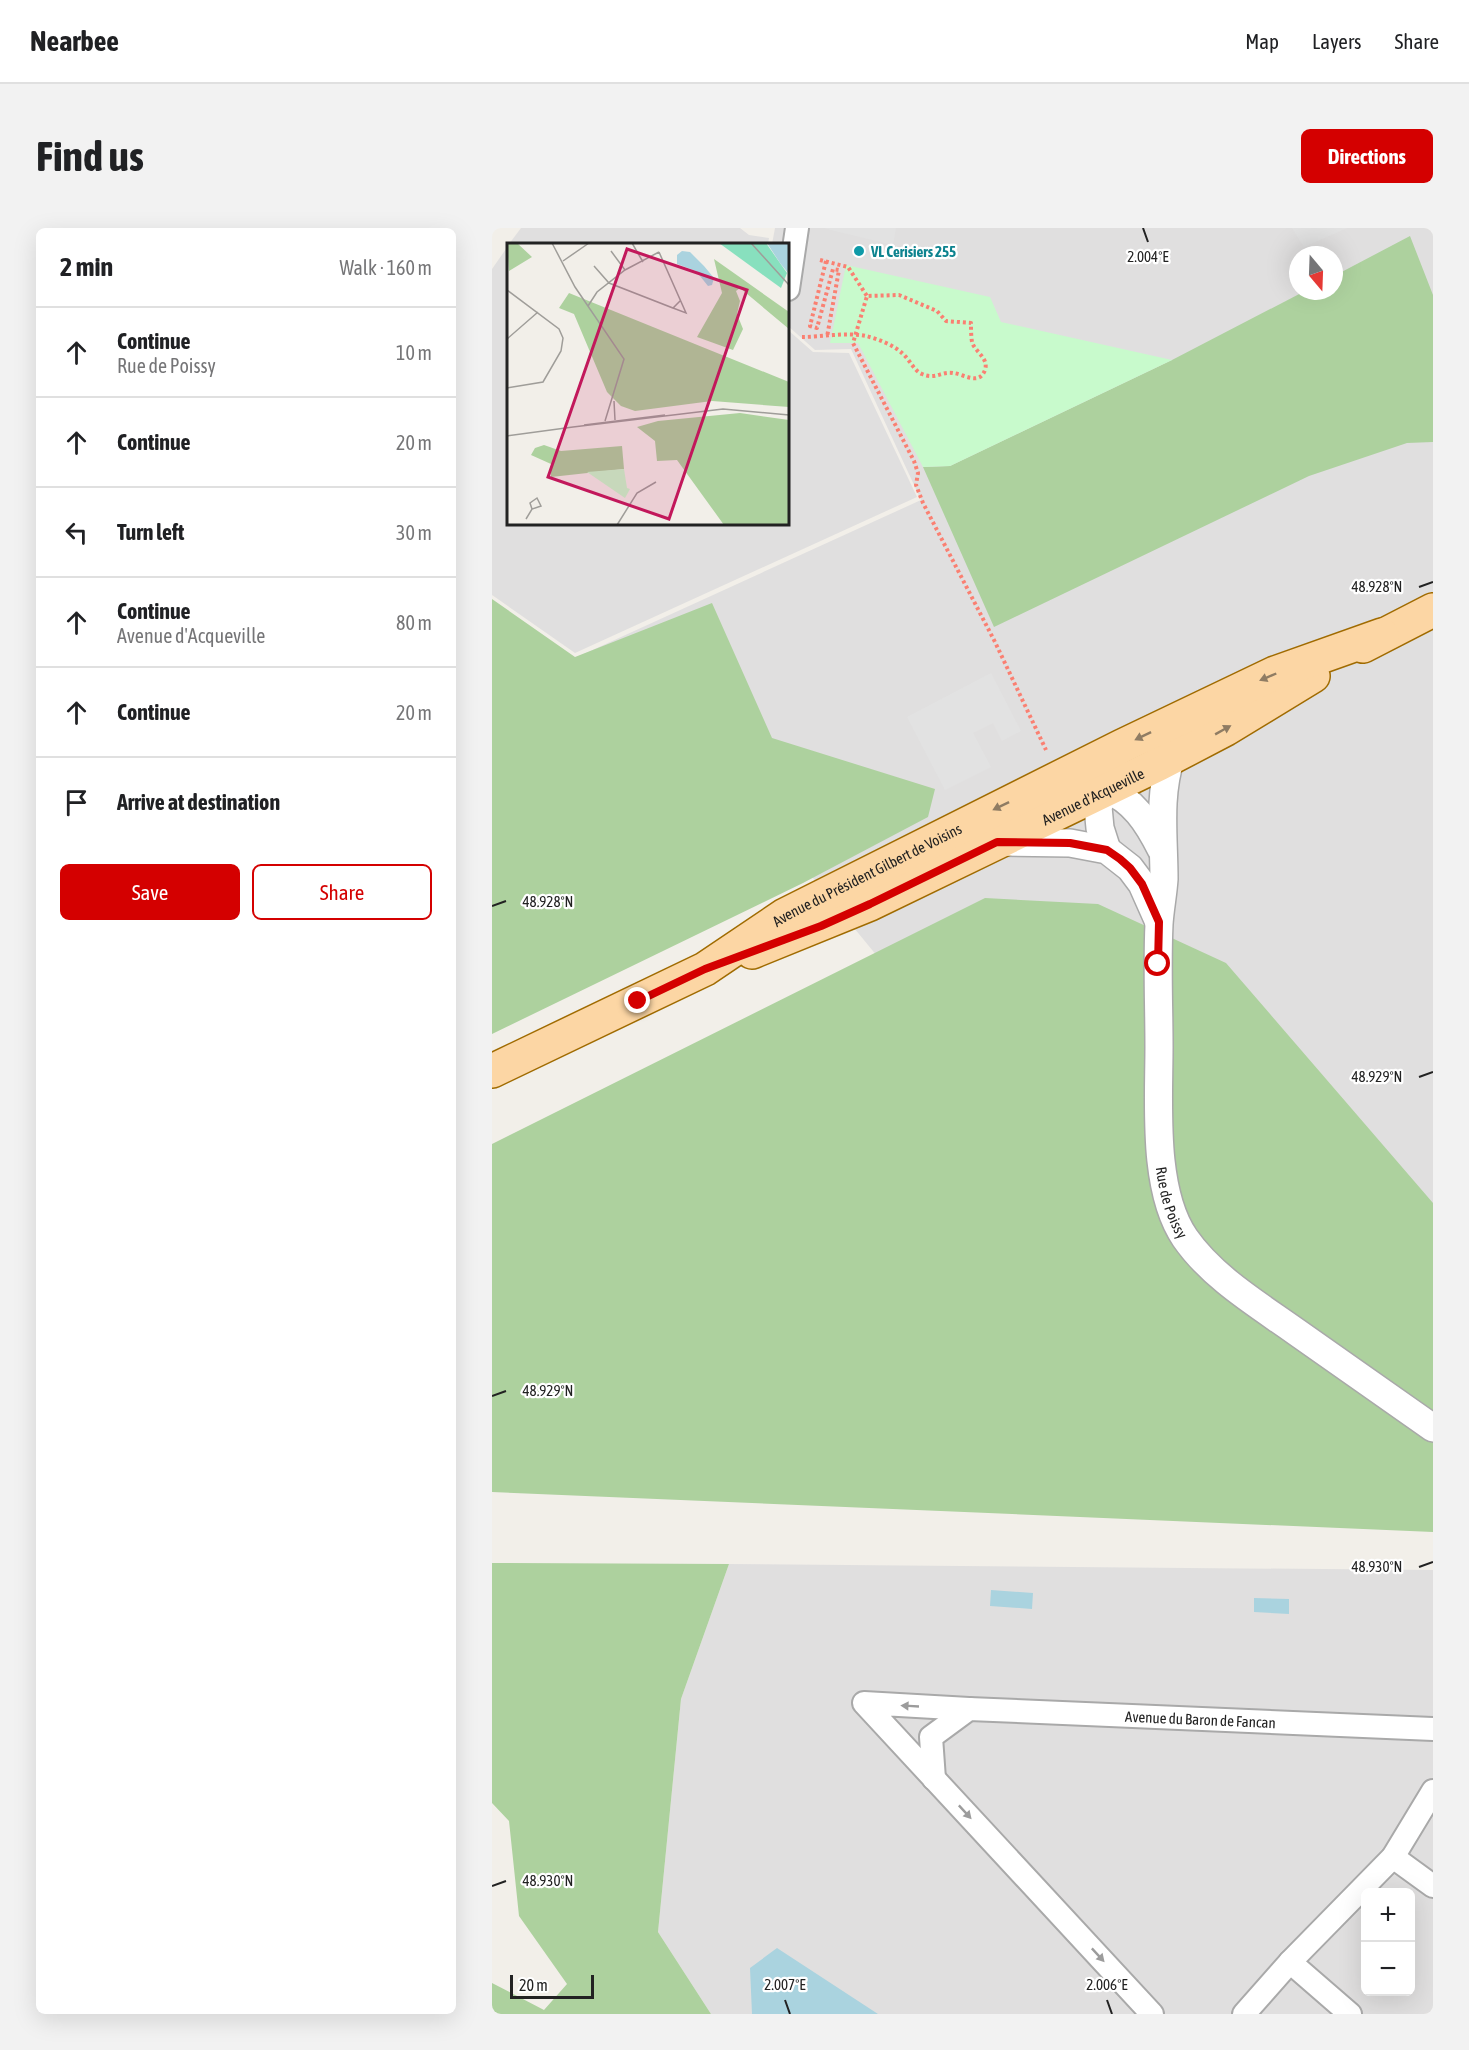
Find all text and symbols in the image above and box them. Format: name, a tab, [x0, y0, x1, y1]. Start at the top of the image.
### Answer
text: Nearbee	[30, 25, 119, 57]
text: Map	[1245, 29, 1279, 53]
text: Layers	[1312, 29, 1362, 53]
text: Share	[1395, 29, 1439, 53]
button: Directions	[1301, 129, 1433, 183]
text: Find us	[36, 132, 144, 180]
inset map	[507, 243, 789, 525]
place label: VL Cerisiers 255	[870, 243, 956, 260]
marker: VL Cerisiers 255	[852, 244, 866, 258]
north arrow	[1289, 246, 1343, 300]
text: 2.004°E	[1127, 248, 1169, 265]
text: 2 min	[60, 252, 113, 282]
text: Walk · 160 m	[340, 256, 432, 279]
text: Continue	[117, 328, 191, 354]
icon: ahead	[60, 336, 93, 369]
text: 10 m	[396, 341, 432, 364]
text: Rue de Poissy	[117, 354, 216, 377]
icon: ahead	[60, 426, 93, 459]
text: Continue	[117, 429, 191, 455]
text: 20 m	[396, 431, 432, 454]
icon: left	[60, 516, 93, 549]
text: Turn left	[117, 519, 184, 545]
text: 30 m	[396, 521, 432, 544]
text: 48.928°N	[1352, 578, 1402, 595]
text: Continue	[117, 598, 191, 624]
icon: ahead	[60, 606, 93, 639]
text: 80 m	[396, 611, 432, 634]
text: Avenue d'Acqueville	[117, 624, 265, 647]
one-way arrow	[1259, 672, 1276, 681]
icon: ahead	[60, 696, 93, 729]
text: Continue	[117, 699, 191, 725]
text: 20 m	[396, 701, 432, 724]
one-way arrow	[1215, 725, 1232, 735]
one-way arrow	[1134, 731, 1151, 741]
street label: Avenue d'Acqueville	[1039, 764, 1147, 828]
icon: arrive	[60, 786, 93, 819]
text: Arrive at destination	[117, 789, 280, 815]
one-way arrow	[993, 801, 1010, 811]
street label: Avenue du Président Gilbert de Voisins	[769, 819, 964, 930]
button: Save	[60, 864, 240, 920]
button: Share	[252, 864, 432, 920]
text: 48.928°N	[523, 893, 573, 910]
route start	[1144, 950, 1170, 976]
route end	[624, 987, 650, 1013]
text: 48.929°N	[1352, 1068, 1402, 1085]
street label: Rue de Poissy	[1153, 1166, 1191, 1241]
text: 48.929°N	[523, 1382, 573, 1399]
text: 48.930°N	[1352, 1558, 1402, 1575]
one-way arrow	[901, 1701, 920, 1711]
street label: Avenue du Baron de Fancan	[1125, 1707, 1276, 1731]
one-way arrow	[958, 1805, 972, 1820]
text: 48.930°N	[523, 1872, 573, 1889]
map controls	[1361, 1888, 1415, 1996]
button: +	[1361, 1888, 1415, 1942]
button: −	[1361, 1942, 1415, 1996]
one-way arrow	[1091, 1948, 1105, 1963]
scale bar	[510, 1972, 594, 2000]
text: 20 m	[519, 1976, 548, 1994]
text: 2.007°E	[764, 1976, 806, 1993]
text: 2.006°E	[1086, 1976, 1128, 1993]

